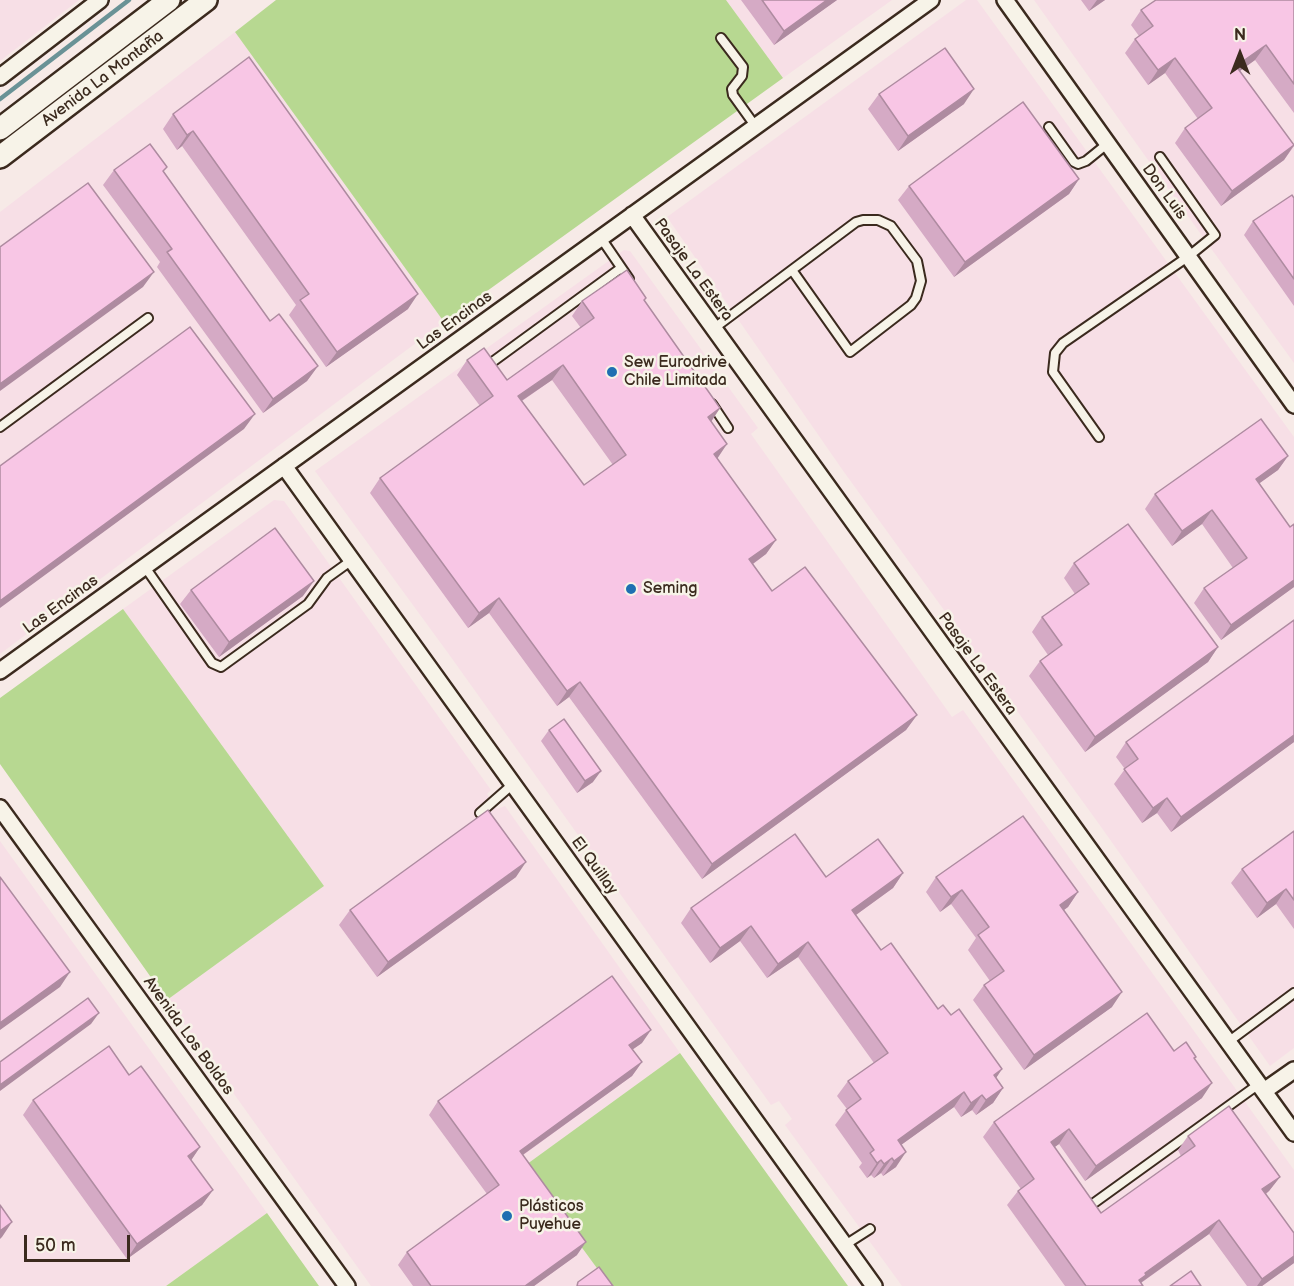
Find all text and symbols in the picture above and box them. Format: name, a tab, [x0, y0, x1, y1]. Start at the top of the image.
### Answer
north arrow	[1210, 24, 1270, 84]
text: N	[1234, 26, 1246, 45]
street label: Avenida La Montaña	[38, 27, 168, 131]
street label: Don Luis	[1138, 161, 1190, 223]
street label: Pasaje La Estera	[649, 215, 737, 325]
street label: Las Encinas	[414, 287, 496, 355]
place label: Sew Eurodrive Chile Limitada	[624, 353, 727, 391]
marker: Sew Eurodrive Chile Limitada	[605, 365, 619, 379]
street label: Las Encinas	[20, 571, 102, 639]
place label: Seming	[643, 579, 697, 599]
marker: Seming	[624, 582, 638, 596]
street label: Pasaje La Estera	[933, 609, 1021, 719]
street label: El Quillay	[567, 833, 621, 899]
street label: Avenida Los Boldos	[139, 973, 237, 1099]
place label: Plásticos Puyehue	[519, 1197, 584, 1235]
marker: Plásticos Puyehue	[500, 1209, 514, 1223]
scale bar	[27, 1223, 134, 1261]
text: 50 m	[35, 1235, 76, 1256]

